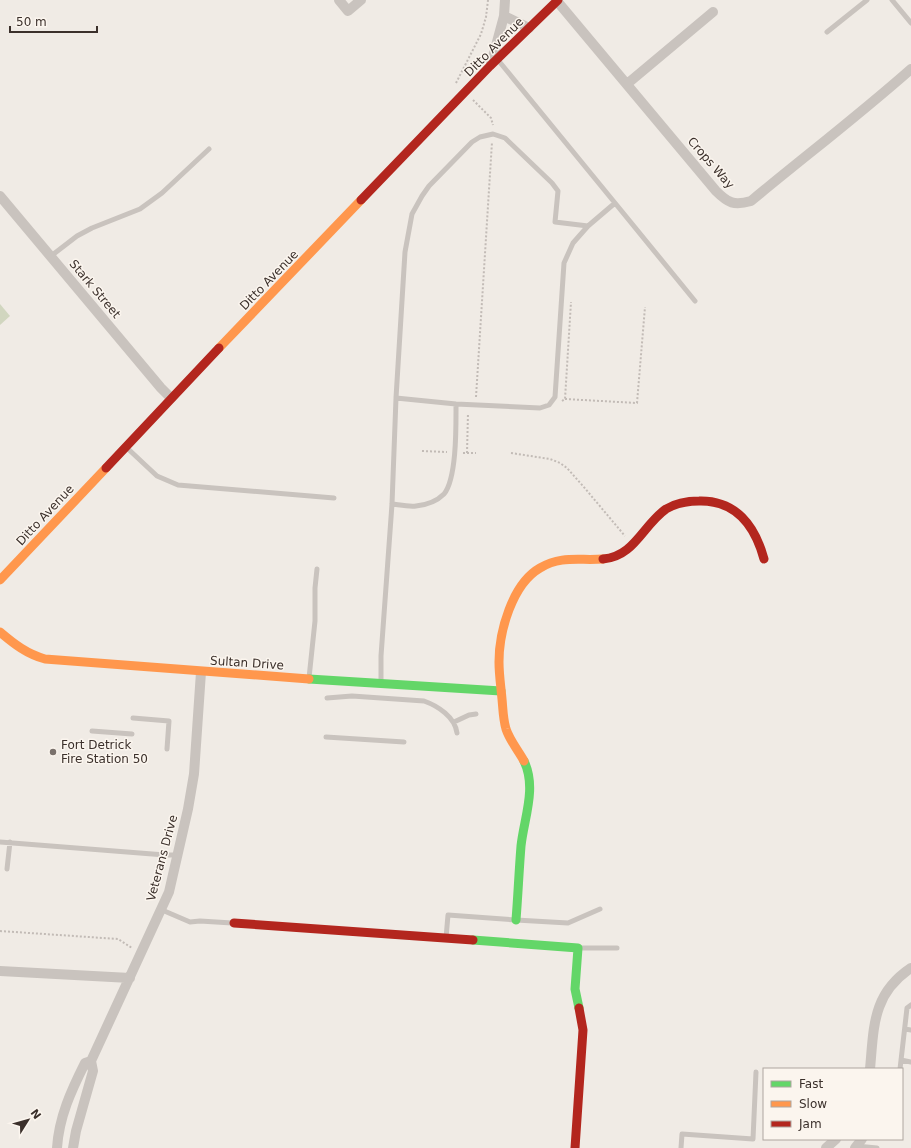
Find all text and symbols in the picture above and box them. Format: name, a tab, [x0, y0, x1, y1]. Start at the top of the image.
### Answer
scale bar	[10, 8, 97, 34]
text: 50 m	[16, 15, 47, 29]
street label: Ditto Avenue	[462, 15, 526, 79]
street label: Crops Way	[685, 134, 737, 192]
street label: Ditto Avenue	[237, 247, 301, 313]
street label: Stark Street	[67, 257, 124, 321]
street label: Ditto Avenue	[13, 482, 77, 548]
street label: Sultan Drive	[210, 653, 284, 673]
place label: Fort Detrick Fire Station 50	[61, 738, 148, 766]
marker: Fort Detrick Fire Station 50	[48, 747, 58, 757]
street label: Veterans Drive	[144, 813, 180, 903]
legend	[763, 1068, 903, 1140]
text: Fast	[799, 1077, 823, 1091]
text: Slow	[799, 1097, 827, 1111]
north arrow	[8, 1100, 48, 1140]
text: N	[28, 1107, 44, 1122]
text: Jam	[798, 1117, 822, 1131]

